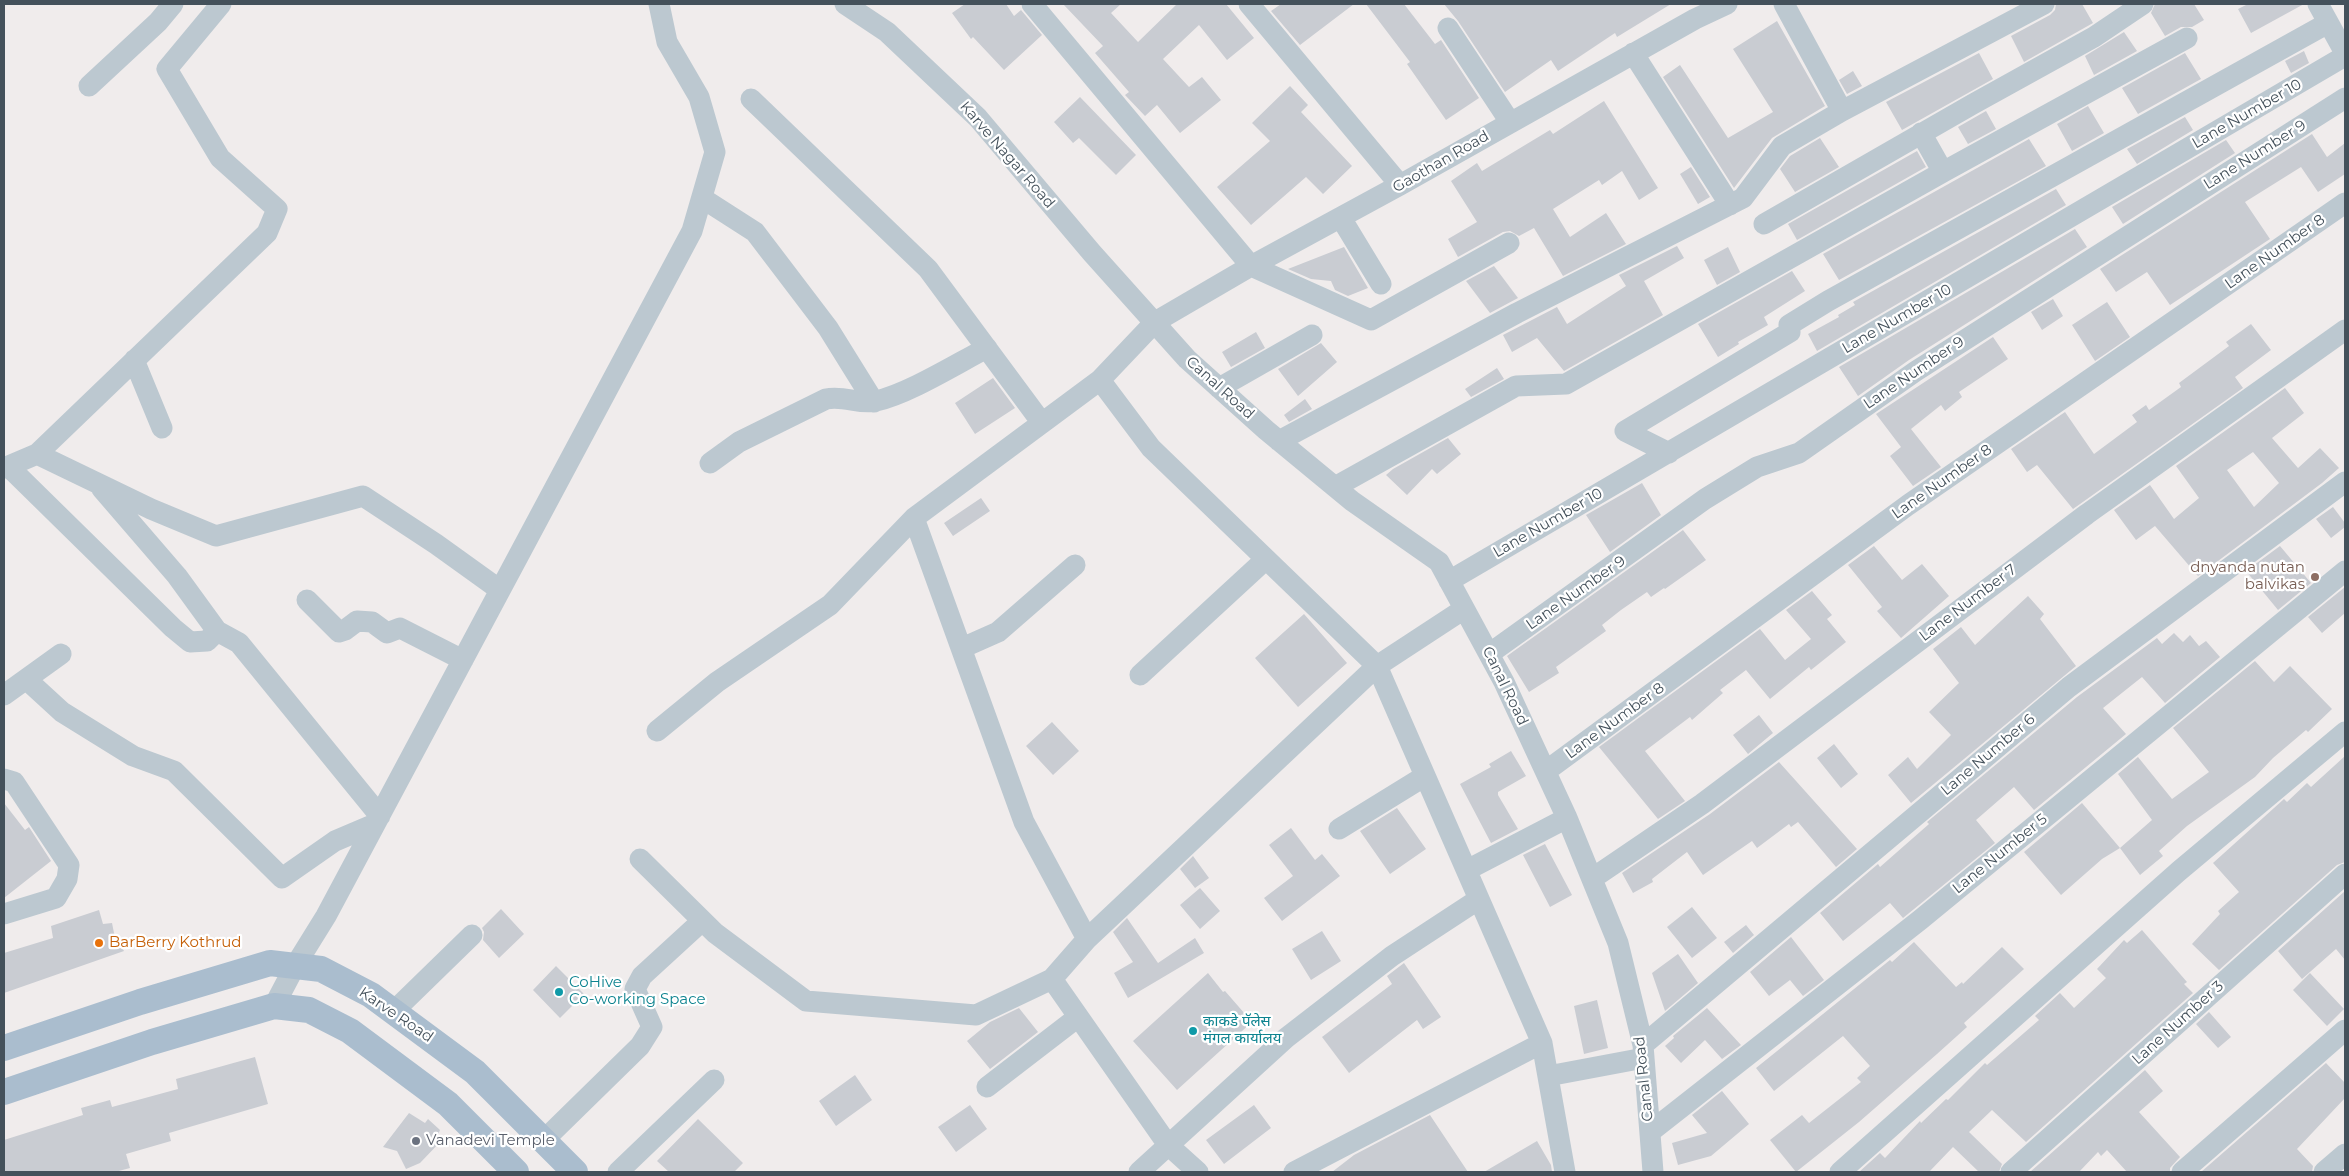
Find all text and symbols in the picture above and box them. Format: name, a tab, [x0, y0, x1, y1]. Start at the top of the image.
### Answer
street label: Lane Number 10	[2189, 75, 2305, 153]
street label: Karve Nagar Road	[956, 98, 1058, 212]
street label: Lane Number 9	[2200, 116, 2310, 194]
street label: Gaothan Road	[1390, 127, 1492, 197]
street label: Lane Number 8	[2222, 211, 2328, 293]
street label: Lane Number 10	[1839, 280, 1955, 358]
street label: Lane Number 9	[1860, 333, 1968, 413]
street label: Canal Road	[1182, 353, 1258, 423]
street label: Lane Number 8	[1889, 441, 1995, 523]
street label: Lane Number 10	[1490, 484, 1606, 562]
street label: Lane Number 9	[1523, 552, 1629, 634]
place label: dnyanda nutan balvikas	[2190, 559, 2305, 594]
street label: Lane Number 7	[1916, 561, 2020, 645]
marker: dnyanda nutan balvikas	[2309, 571, 2321, 583]
street label: Canal Road	[1478, 644, 1532, 728]
street label: Lane Number 8	[1562, 679, 1668, 763]
street label: Lane Number 6	[1937, 710, 2039, 800]
street label: Lane Number 5	[1949, 810, 2051, 898]
place label: BarBerry Kothrud	[109, 934, 241, 952]
marker: BarBerry Kothrud	[93, 937, 105, 949]
place label: CoHive Co-working Space	[569, 974, 706, 1009]
street label: Lane Number 3	[2129, 977, 2227, 1069]
street label: Karve Road	[355, 984, 437, 1046]
marker: CoHive Co-working Space	[553, 986, 565, 998]
place label: काकडे पॅलेस मंगल कार्यालय	[1203, 1013, 1281, 1048]
marker: काकडे पॅलेस मंगल कार्यालय	[1187, 1025, 1199, 1037]
street label: Canal Road	[1631, 1036, 1657, 1122]
place label: Vanadevi Temple	[426, 1132, 555, 1150]
marker: Vanadevi Temple	[410, 1135, 422, 1147]

